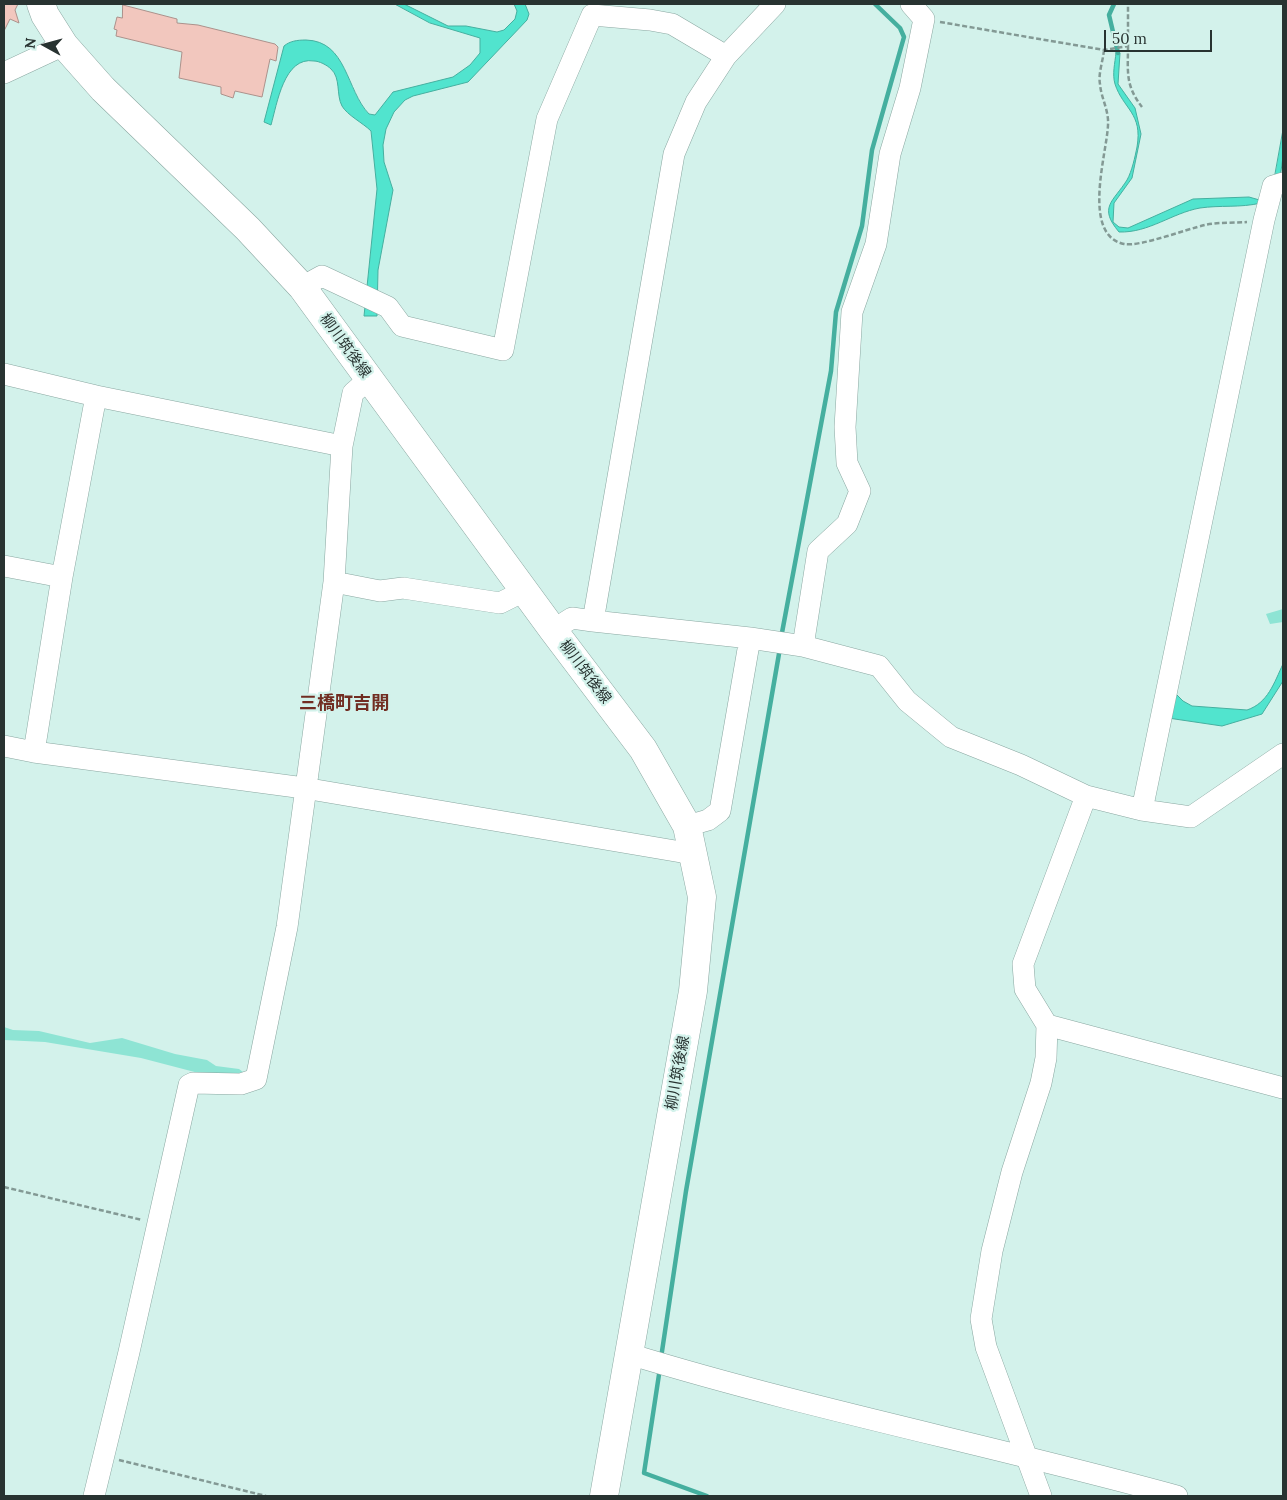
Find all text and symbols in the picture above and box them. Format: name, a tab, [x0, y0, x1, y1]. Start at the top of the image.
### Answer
north arrow	[20, 20, 70, 70]
scale bar	[1107, 20, 1214, 52]
text: 50 m	[1112, 29, 1147, 48]
text: N	[21, 37, 40, 50]
street label: 柳川筑後線	[316, 310, 374, 382]
street label: 柳川筑後線	[555, 637, 615, 707]
district label: 三橋町吉開	[299, 693, 389, 715]
street label: 柳川筑後線	[663, 1035, 693, 1111]

